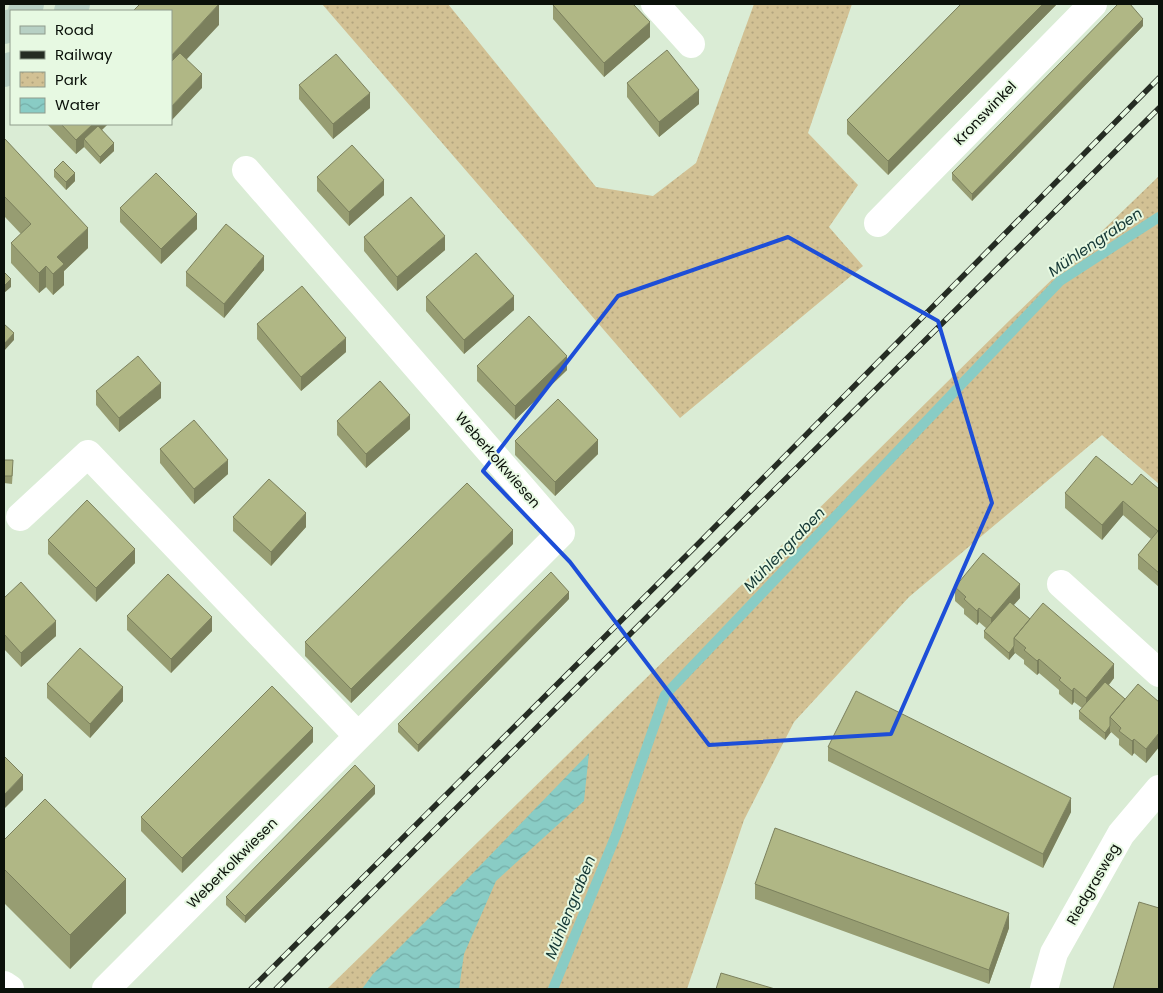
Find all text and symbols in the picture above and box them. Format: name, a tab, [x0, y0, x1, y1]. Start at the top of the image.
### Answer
legend	[10, 10, 172, 125]
text: Road	[55, 19, 94, 40]
text: Railway	[55, 44, 113, 65]
text: Park	[55, 69, 87, 90]
street label: Kronswinkel	[949, 77, 1021, 149]
text: Water	[55, 94, 101, 115]
water label: Mühlengraben	[1044, 203, 1146, 281]
street label: Weberkolkwiesen	[451, 408, 545, 512]
water label: Mühlengraben	[738, 502, 830, 596]
street label: Weberkolkwiesen	[182, 813, 282, 913]
street label: Riedgrasweg	[1062, 840, 1124, 928]
water label: Mühlengraben	[540, 852, 600, 962]

